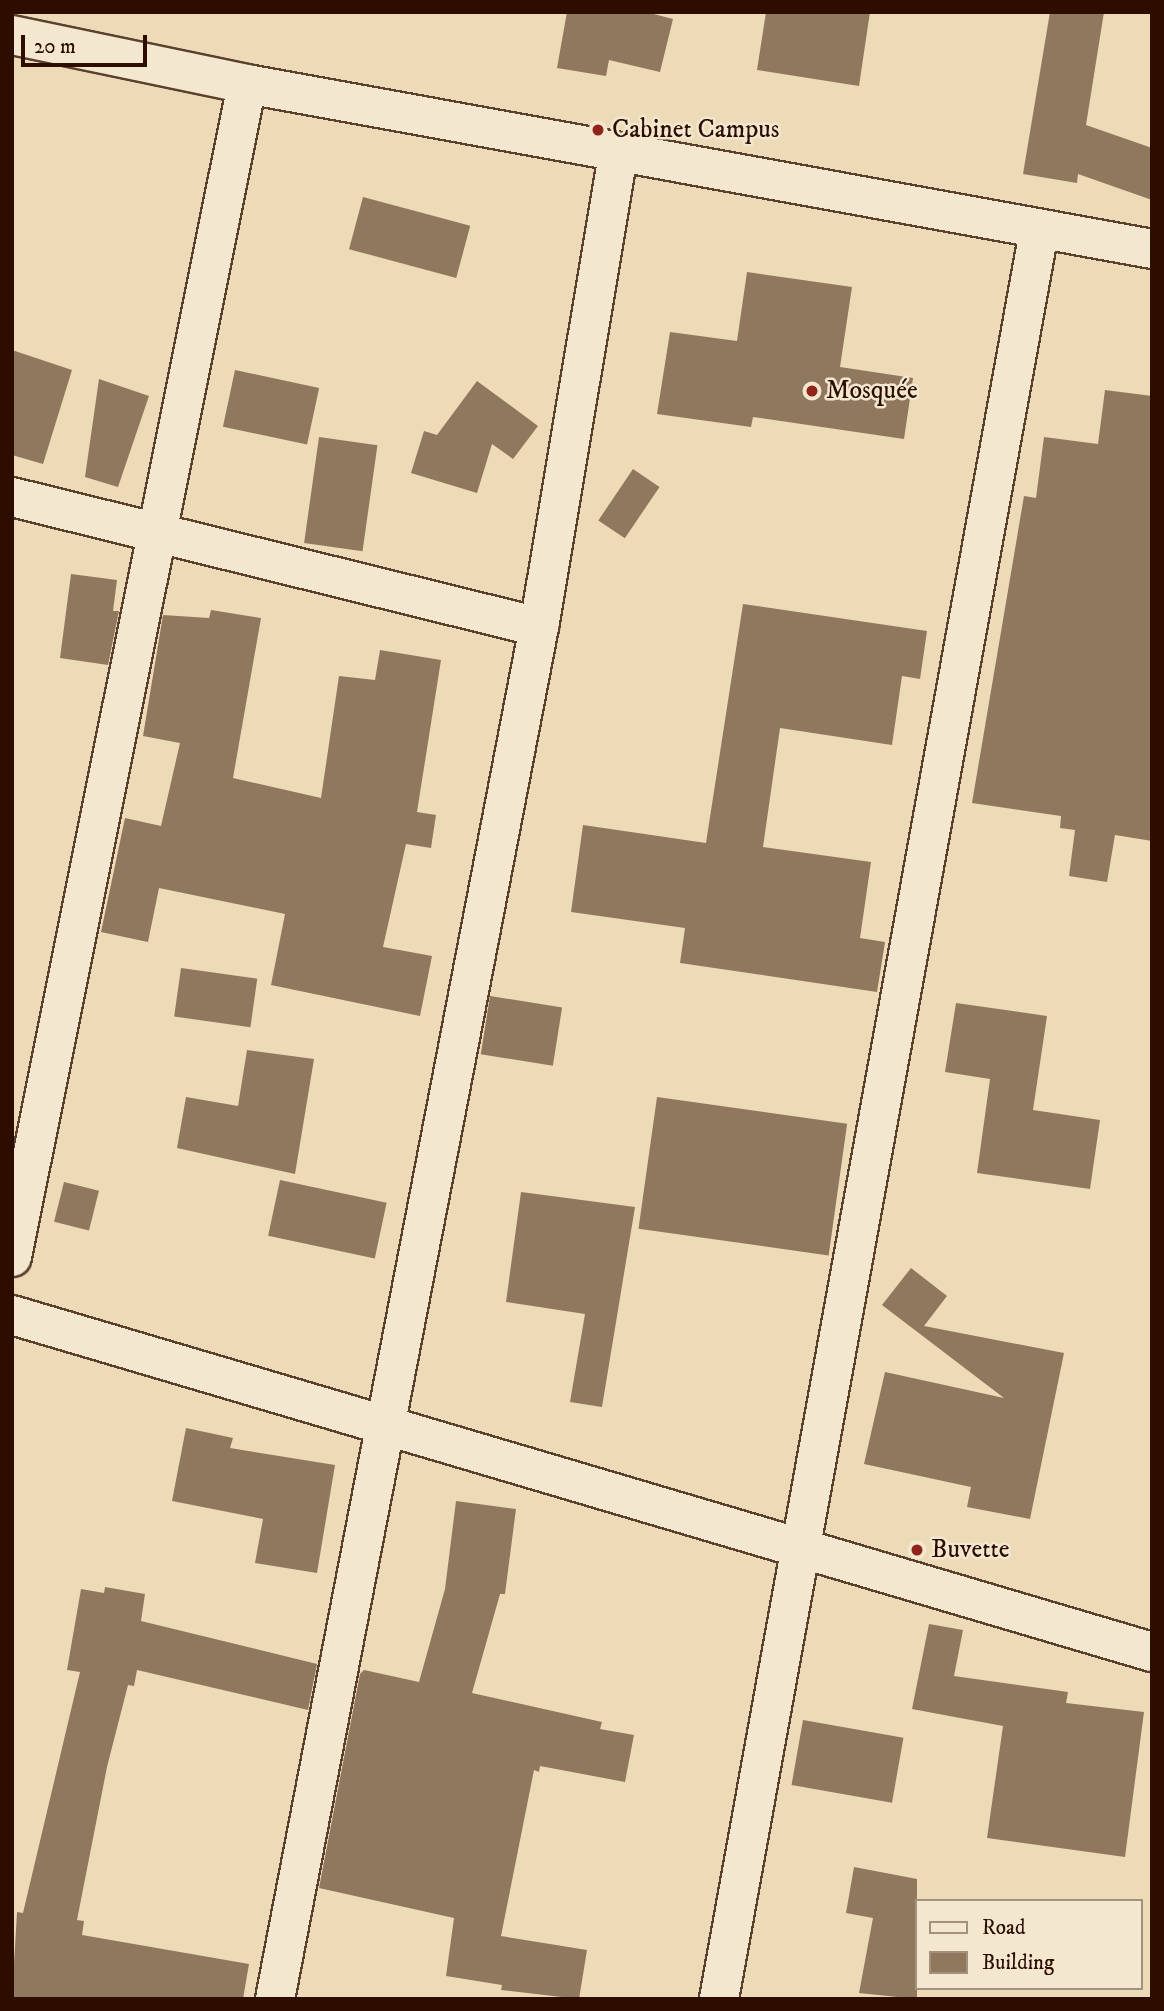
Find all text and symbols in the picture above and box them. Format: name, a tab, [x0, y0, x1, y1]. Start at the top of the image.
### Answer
scale bar	[24, 21, 150, 65]
text: 20 m	[34, 34, 76, 60]
place label: Cabinet Campus	[612, 114, 780, 146]
marker: Cabinet Campus	[590, 122, 606, 138]
place label: Mosquée	[826, 375, 918, 407]
marker: Mosquée	[804, 383, 820, 399]
place label: Buvette	[931, 1534, 1010, 1566]
marker: Buvette	[909, 1542, 925, 1558]
legend	[916, 1899, 1143, 1990]
text: Road	[982, 1915, 1026, 1941]
text: Building	[982, 1950, 1054, 1976]

